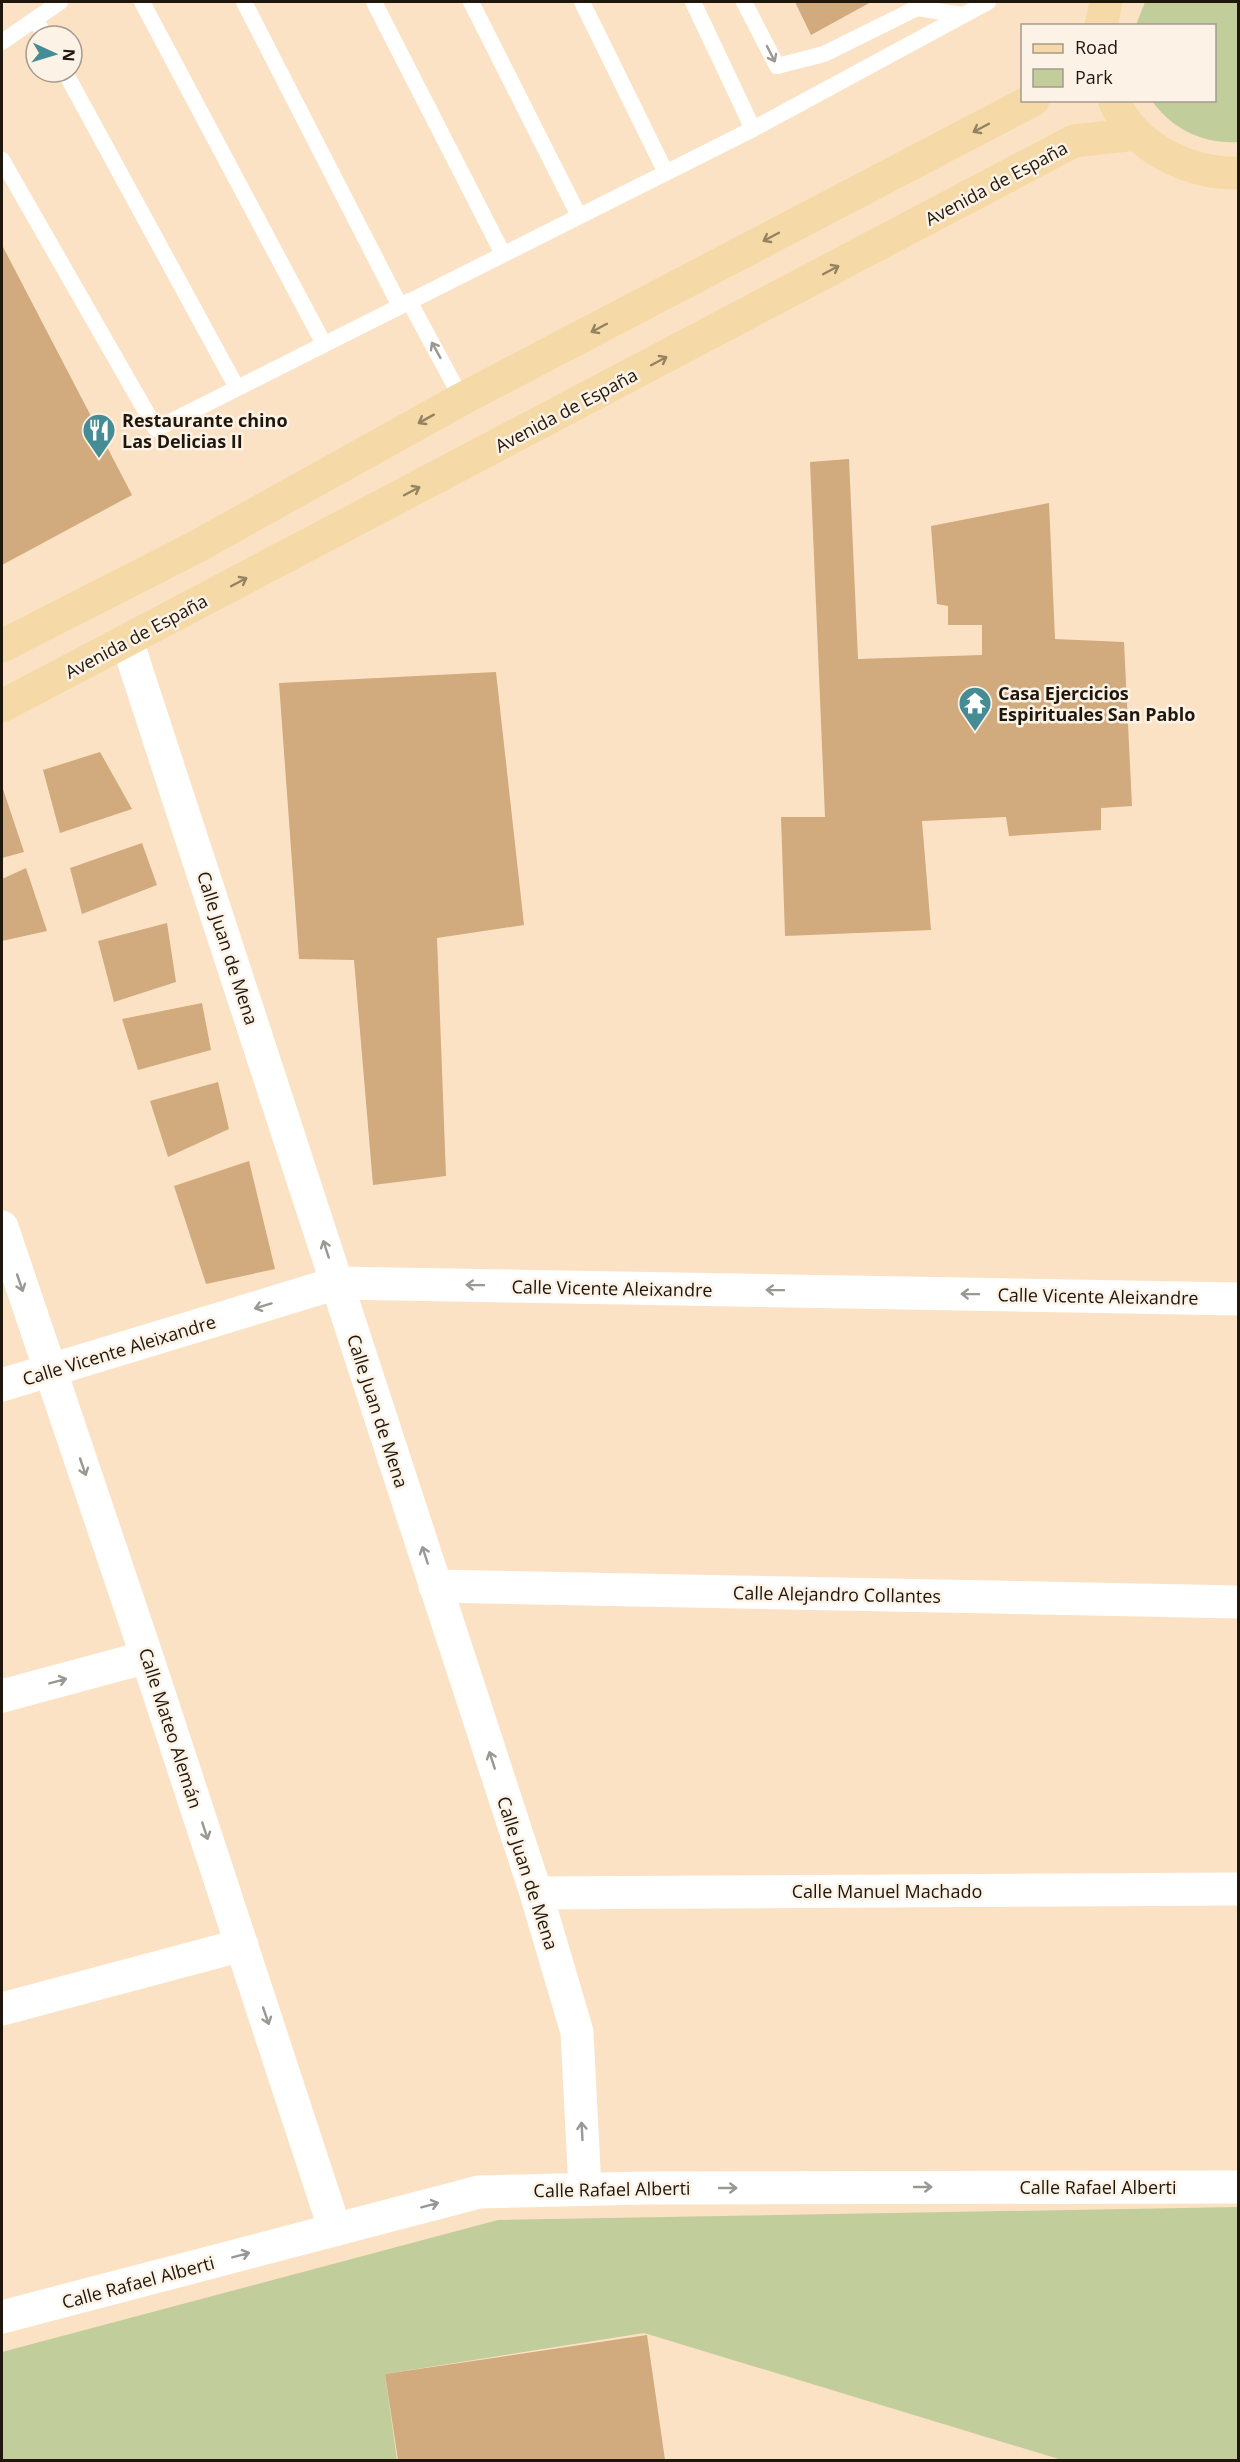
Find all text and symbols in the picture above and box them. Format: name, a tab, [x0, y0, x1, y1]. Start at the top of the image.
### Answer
north arrow	[24, 24, 84, 84]
legend	[1021, 24, 1216, 102]
text: Road	[1075, 35, 1118, 59]
one-way arrow	[766, 44, 777, 62]
text: N	[58, 48, 80, 62]
text: Park	[1075, 65, 1113, 89]
one-way arrow	[973, 122, 991, 134]
street label: Avenida de España	[921, 135, 1071, 231]
one-way arrow	[763, 232, 781, 243]
one-way arrow	[822, 264, 839, 276]
one-way arrow	[590, 323, 608, 334]
one-way arrow	[430, 342, 442, 359]
one-way arrow	[649, 355, 667, 366]
street label: Avenida de España	[491, 362, 641, 458]
place label: Restaurante chino Las Delicias II	[122, 408, 288, 453]
restaurant icon: Restaurante chino Las Delicias II	[81, 412, 117, 459]
one-way arrow	[418, 413, 435, 425]
one-way arrow	[403, 485, 420, 497]
one-way arrow	[230, 576, 248, 587]
street label: Avenida de España	[61, 588, 211, 684]
place label: Casa Ejercicios Espirituales San Pablo	[998, 681, 1195, 726]
temple icon: Casa Ejercicios Espirituales San Pablo	[957, 685, 993, 732]
street label: Calle Juan de Mena	[192, 868, 264, 1028]
one-way arrow	[320, 1240, 331, 1259]
one-way arrow	[15, 1273, 26, 1292]
street label: Calle Vicente Aleixandre	[511, 1274, 713, 1302]
one-way arrow	[466, 1279, 486, 1291]
street label: Calle Vicente Aleixandre	[997, 1282, 1199, 1310]
one-way arrow	[766, 1285, 786, 1296]
one-way arrow	[961, 1288, 981, 1300]
one-way arrow	[254, 1301, 273, 1312]
street label: Calle Vicente Aleixandre	[19, 1309, 219, 1391]
street label: Calle Juan de Mena	[342, 1331, 414, 1491]
one-way arrow	[78, 1457, 89, 1476]
one-way arrow	[419, 1546, 430, 1565]
street label: Calle Alejandro Collantes	[733, 1580, 941, 1608]
street label: Calle Mateo Alemán	[134, 1645, 208, 1811]
one-way arrow	[48, 1674, 67, 1686]
one-way arrow	[486, 1751, 497, 1770]
street label: Calle Juan de Mena	[492, 1793, 564, 1953]
one-way arrow	[200, 1821, 211, 1840]
street label: Calle Manuel Machado	[792, 1879, 982, 1903]
one-way arrow	[262, 2006, 273, 2025]
one-way arrow	[576, 2121, 587, 2141]
street label: Calle Rafael Alberti	[1019, 2175, 1177, 2199]
street label: Calle Rafael Alberti	[533, 2176, 691, 2202]
one-way arrow	[912, 2181, 932, 2193]
one-way arrow	[717, 2182, 737, 2194]
one-way arrow	[420, 2199, 439, 2210]
one-way arrow	[231, 2248, 250, 2260]
street label: Calle Rafael Alberti	[59, 2250, 217, 2314]

